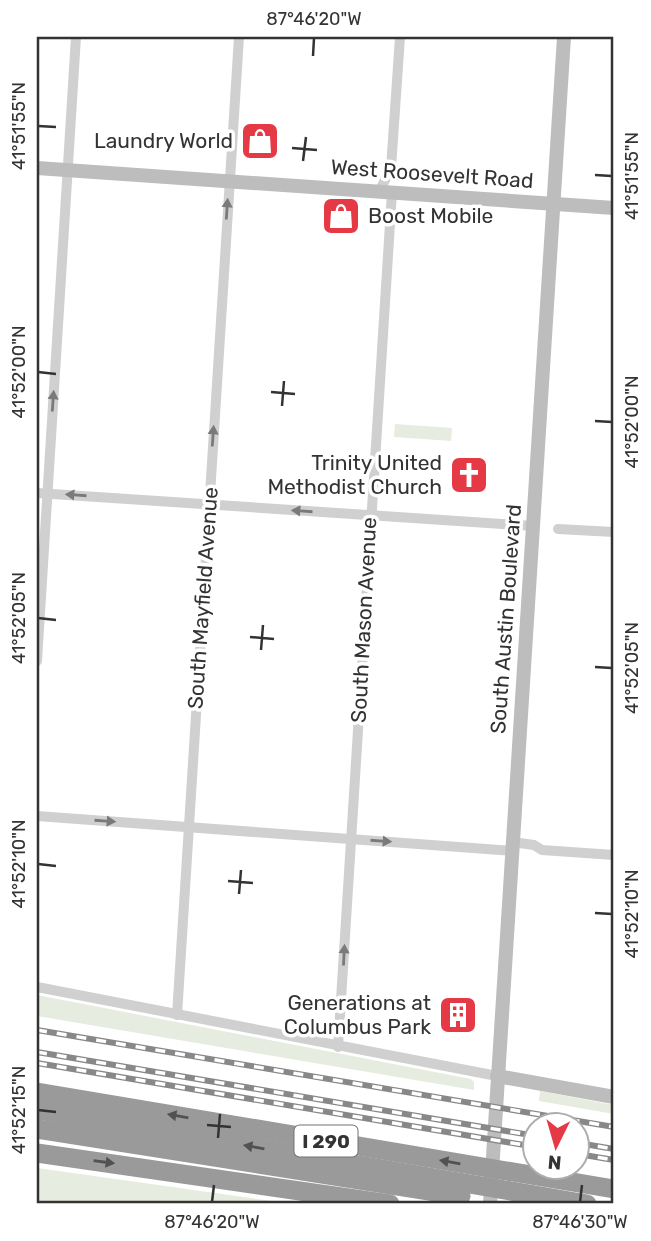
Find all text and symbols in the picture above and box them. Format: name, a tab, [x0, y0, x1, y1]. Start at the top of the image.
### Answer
text: 87°46'20"W	[266, 8, 362, 30]
text: 41°51'55"N	[8, 82, 30, 170]
shop icon: Laundry World	[239, 120, 281, 162]
place label: Laundry World	[94, 128, 233, 153]
text: 41°51'55"N	[621, 132, 643, 220]
street label: West Roosevelt Road	[330, 154, 534, 193]
shop icon: Boost Mobile	[320, 195, 362, 237]
one-way arrow	[222, 198, 233, 220]
place label: Boost Mobile	[368, 203, 493, 228]
text: 41°52'00"N	[8, 326, 30, 418]
text: 41°52'00"N	[621, 376, 643, 468]
one-way arrow	[48, 390, 59, 412]
one-way arrow	[208, 425, 219, 447]
place label: Trinity United Methodist Church	[267, 450, 442, 499]
church icon: Trinity United Methodist Church	[448, 454, 490, 496]
street label: South Mayfield Avenue	[182, 486, 223, 710]
one-way arrow	[64, 490, 86, 501]
street label: South Austin Boulevard	[485, 503, 526, 735]
one-way arrow	[291, 505, 313, 516]
street label: South Mason Avenue	[346, 517, 381, 723]
text: 41°52'05"N	[8, 572, 30, 664]
text: 41°52'05"N	[621, 622, 643, 714]
one-way arrow	[94, 816, 116, 827]
text: 41°52'10"N	[8, 819, 30, 909]
one-way arrow	[370, 836, 392, 847]
text: 41°52'10"N	[621, 869, 643, 959]
one-way arrow	[339, 943, 350, 965]
place label: Generations at Columbus Park	[284, 990, 431, 1039]
building icon: Generations at Columbus Park	[437, 994, 479, 1036]
text: 41°52'15"N	[8, 1066, 30, 1154]
one-way arrow	[167, 1110, 189, 1121]
north arrow	[522, 1112, 592, 1182]
road number: I 290	[294, 1126, 358, 1156]
one-way arrow	[243, 1141, 265, 1152]
text: N	[547, 1150, 562, 1174]
one-way arrow	[94, 1156, 116, 1167]
one-way arrow	[439, 1156, 461, 1167]
text: 87°46'20"W	[164, 1211, 260, 1233]
text: 87°46'30"W	[532, 1211, 628, 1233]

